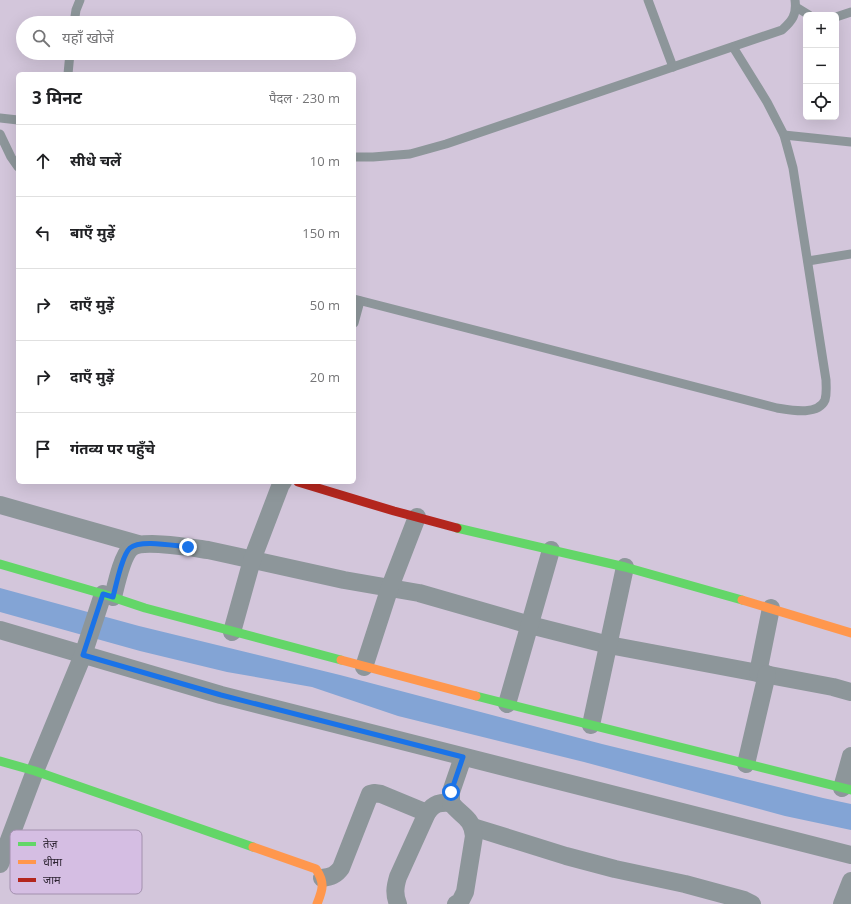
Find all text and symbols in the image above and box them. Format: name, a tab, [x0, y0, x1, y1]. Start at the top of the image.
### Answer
map controls	[803, 12, 839, 120]
button: +	[803, 12, 839, 48]
search box	[16, 16, 356, 60]
icon: search	[30, 27, 52, 49]
text: यहाँ खोजें	[62, 27, 114, 47]
button: −	[803, 48, 839, 84]
button: locate	[803, 84, 839, 120]
text: 3 मिनट	[32, 86, 82, 109]
text: पैदल · 230 m	[269, 89, 340, 107]
icon: ahead	[32, 150, 54, 172]
text: सीधे चलें	[70, 150, 121, 170]
text: 10 m	[310, 152, 340, 170]
icon: left	[32, 222, 54, 244]
text: बाएँ मुड़ें	[70, 222, 115, 242]
text: 150 m	[302, 224, 340, 242]
icon: right	[32, 294, 54, 316]
text: दाएँ मुड़ें	[70, 294, 114, 314]
text: 50 m	[310, 296, 340, 314]
icon: right	[32, 366, 54, 388]
text: दाएँ मुड़ें	[70, 366, 114, 386]
text: 20 m	[310, 368, 340, 386]
icon: arrive	[32, 438, 54, 460]
text: गंतव्य पर पहुँचे	[70, 438, 155, 458]
route end	[179, 538, 197, 556]
route start	[442, 783, 460, 801]
legend	[10, 830, 142, 894]
text: तेज़	[43, 836, 58, 851]
text: धीमा	[43, 854, 62, 869]
text: जाम	[43, 872, 61, 887]

